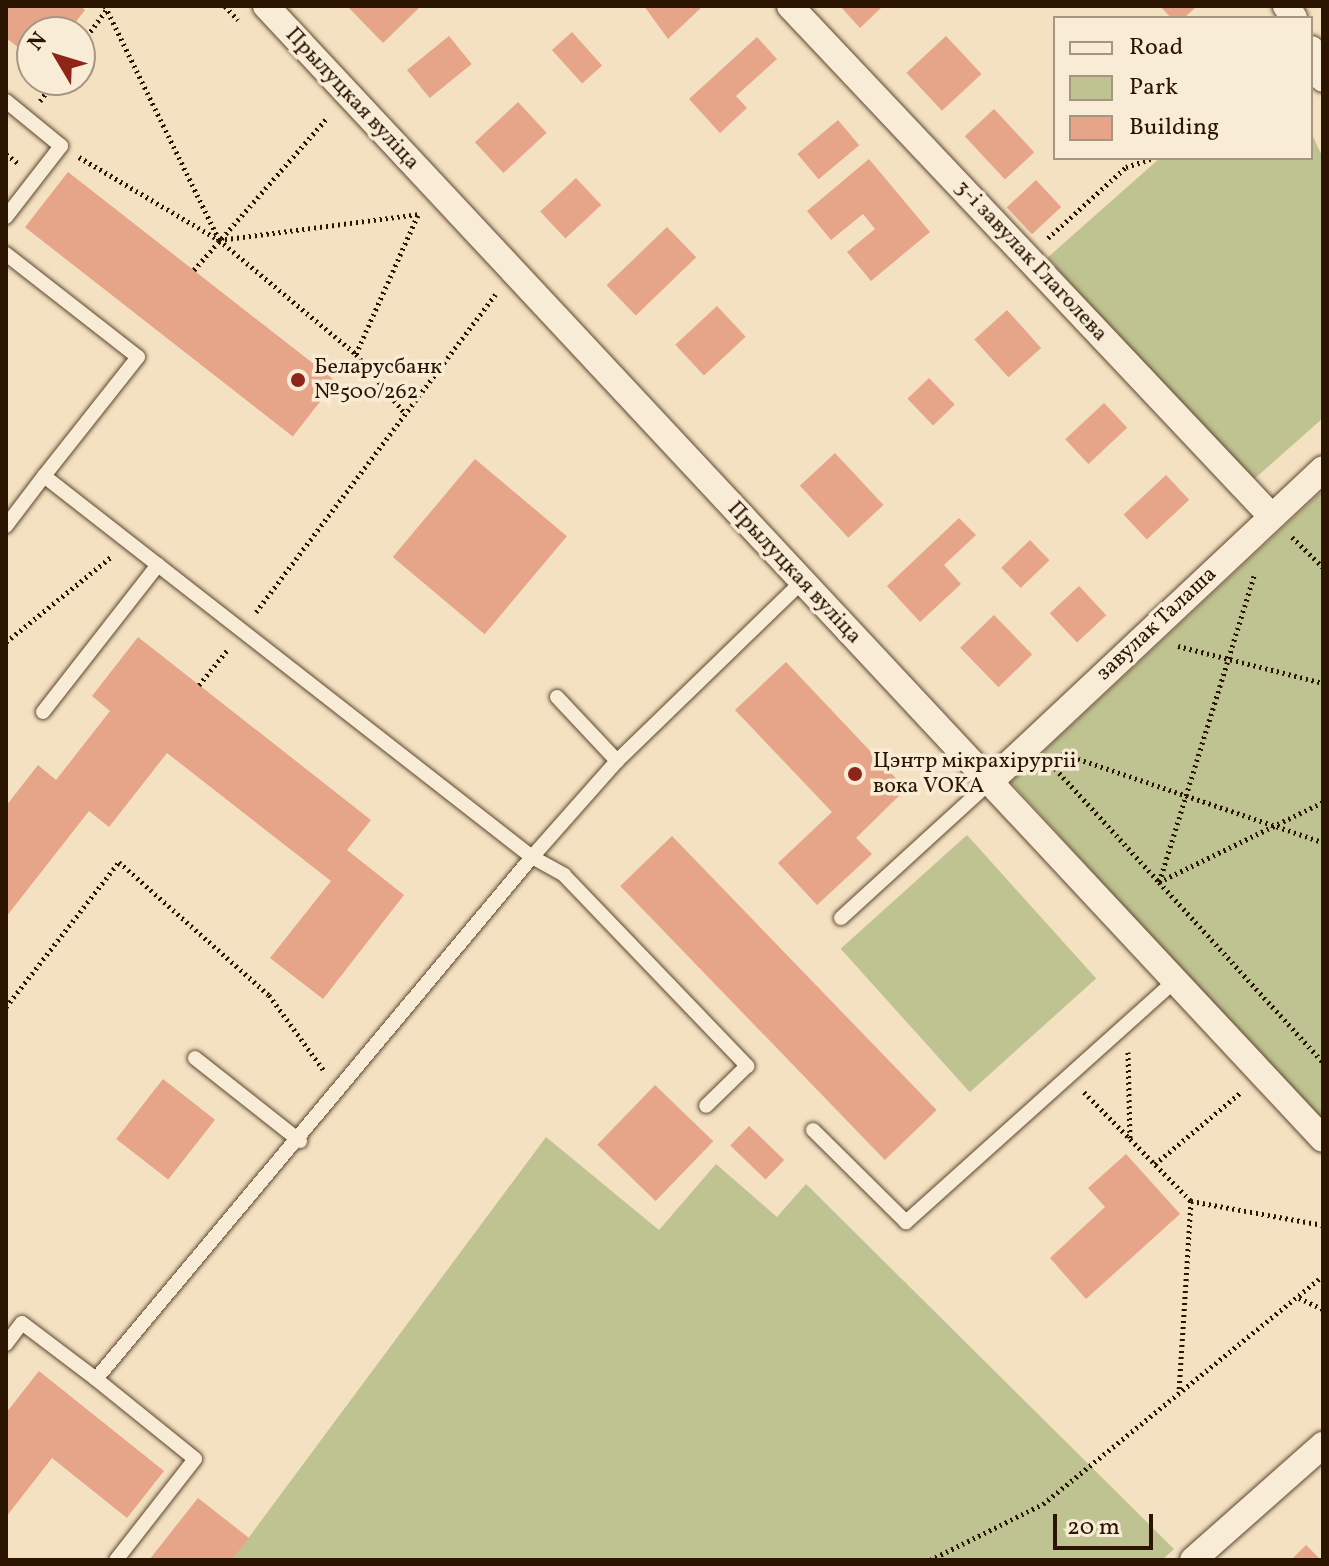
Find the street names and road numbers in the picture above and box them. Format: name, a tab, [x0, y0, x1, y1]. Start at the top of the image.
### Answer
street label: Прылуцкая вуліца	[279, 22, 425, 176]
street label: 3-і завулак Глаголева	[949, 175, 1113, 347]
street label: Прылуцкая вуліца	[721, 496, 867, 650]
street label: завулак Талаша	[1091, 561, 1223, 687]

